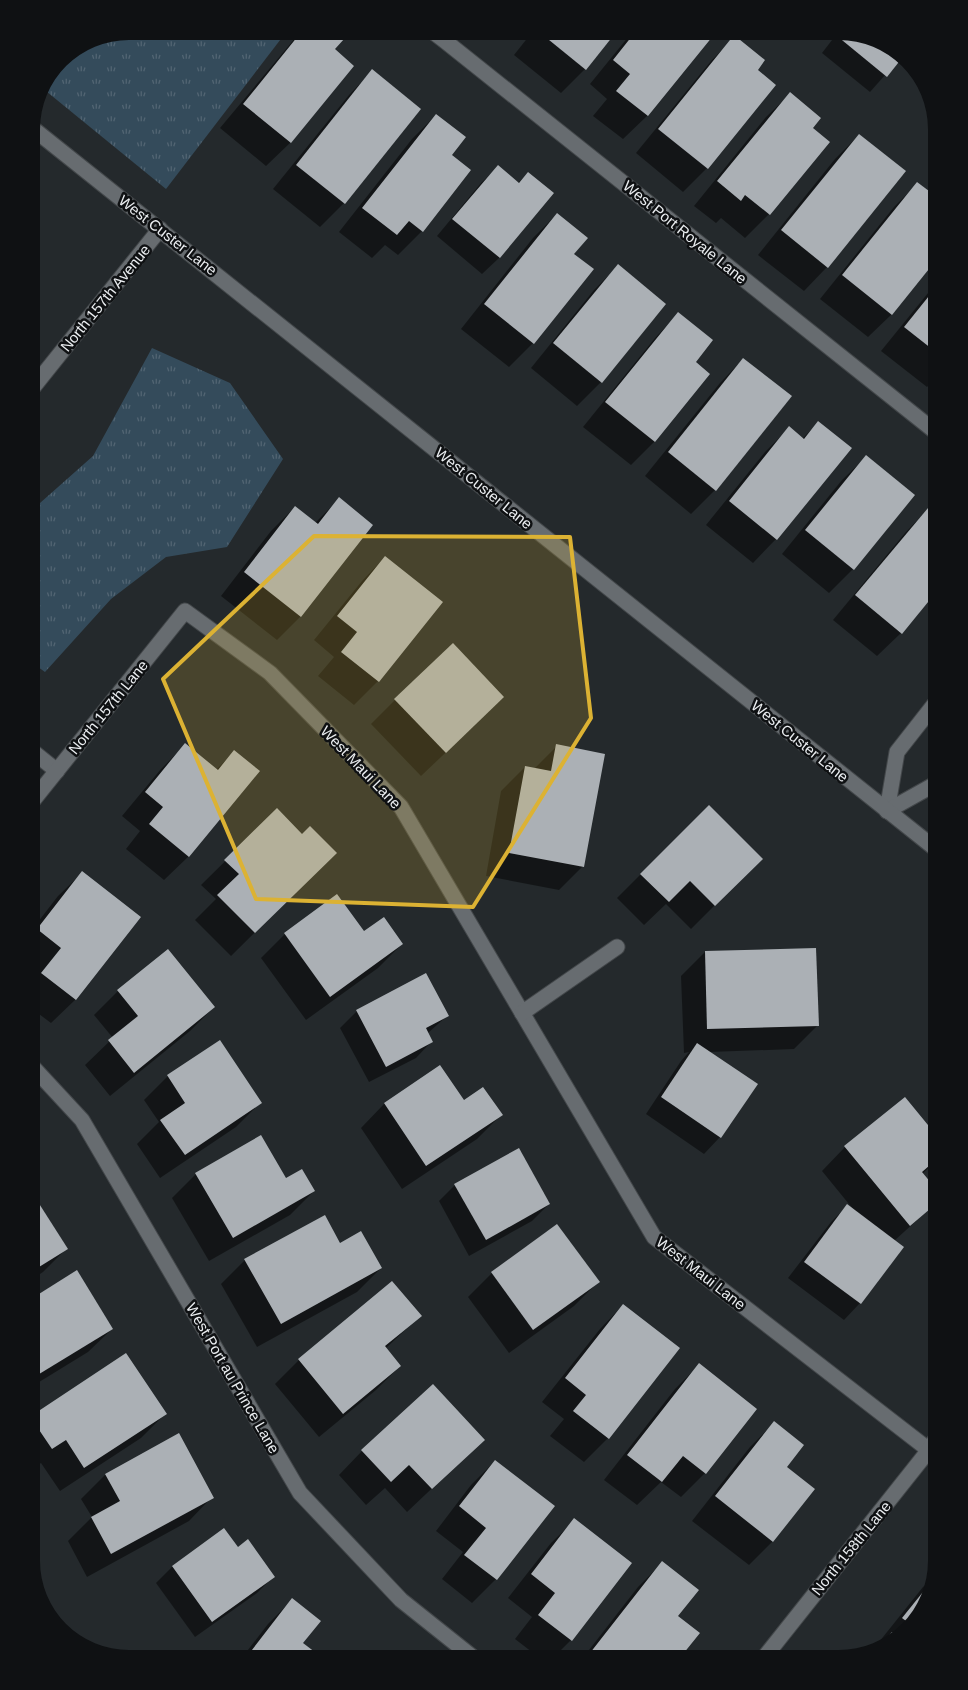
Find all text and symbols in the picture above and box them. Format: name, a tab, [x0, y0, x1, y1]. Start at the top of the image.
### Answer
street label: West Port Royale Lane	[620, 177, 750, 287]
street label: West Custer Lane	[116, 191, 220, 279]
street label: North 157th Avenue	[57, 241, 153, 355]
street label: West Custer Lane	[432, 444, 536, 532]
street label: North 157th Lane	[65, 657, 151, 757]
street label: West Custer Lane	[748, 697, 852, 785]
street label: West Maui Lane	[317, 722, 405, 812]
street label: West Maui Lane	[653, 1233, 749, 1313]
street label: West Port au Prince Lane	[183, 1300, 283, 1456]
street label: North 158th Lane	[808, 1498, 894, 1598]

